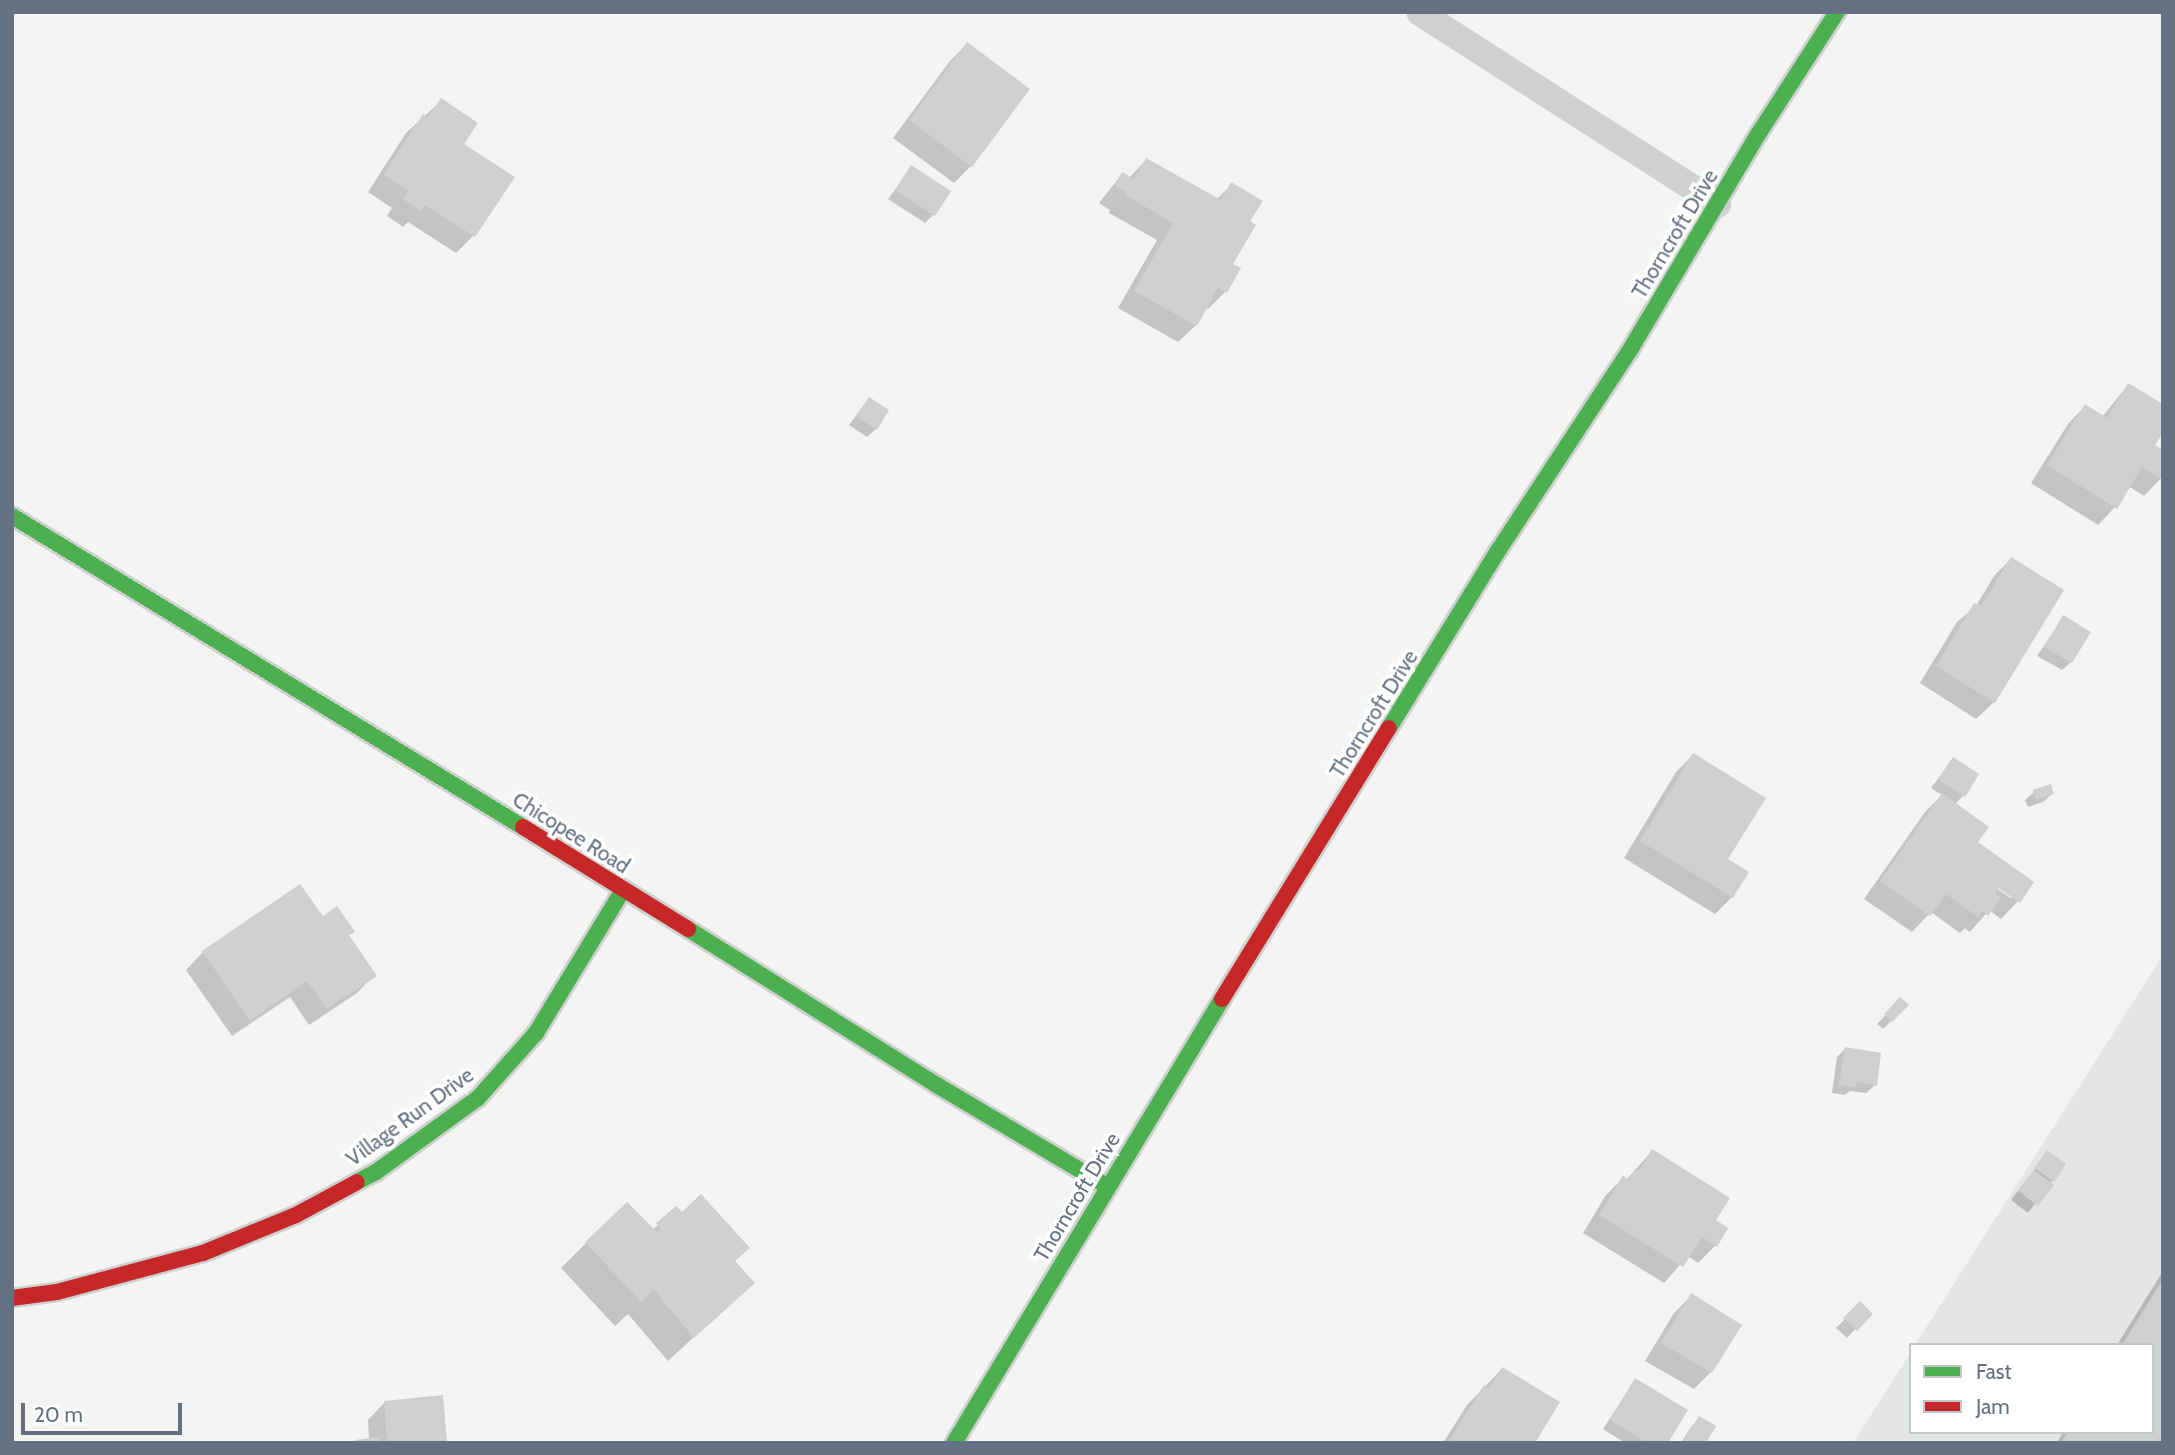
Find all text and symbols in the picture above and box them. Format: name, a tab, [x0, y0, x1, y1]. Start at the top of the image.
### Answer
street label: Thorncroft Drive	[1627, 165, 1723, 303]
street label: Thorncroft Drive	[1325, 646, 1423, 782]
street label: Chicopee Road	[508, 787, 634, 879]
street label: Village Run Drive	[341, 1062, 479, 1172]
street label: Thorncroft Drive	[1029, 1128, 1125, 1266]
legend	[1909, 1343, 2154, 1434]
text: Fast	[1976, 1359, 2012, 1384]
scale bar	[24, 1388, 186, 1432]
text: Jam	[1976, 1394, 2010, 1419]
text: 20 m	[34, 1402, 83, 1427]

